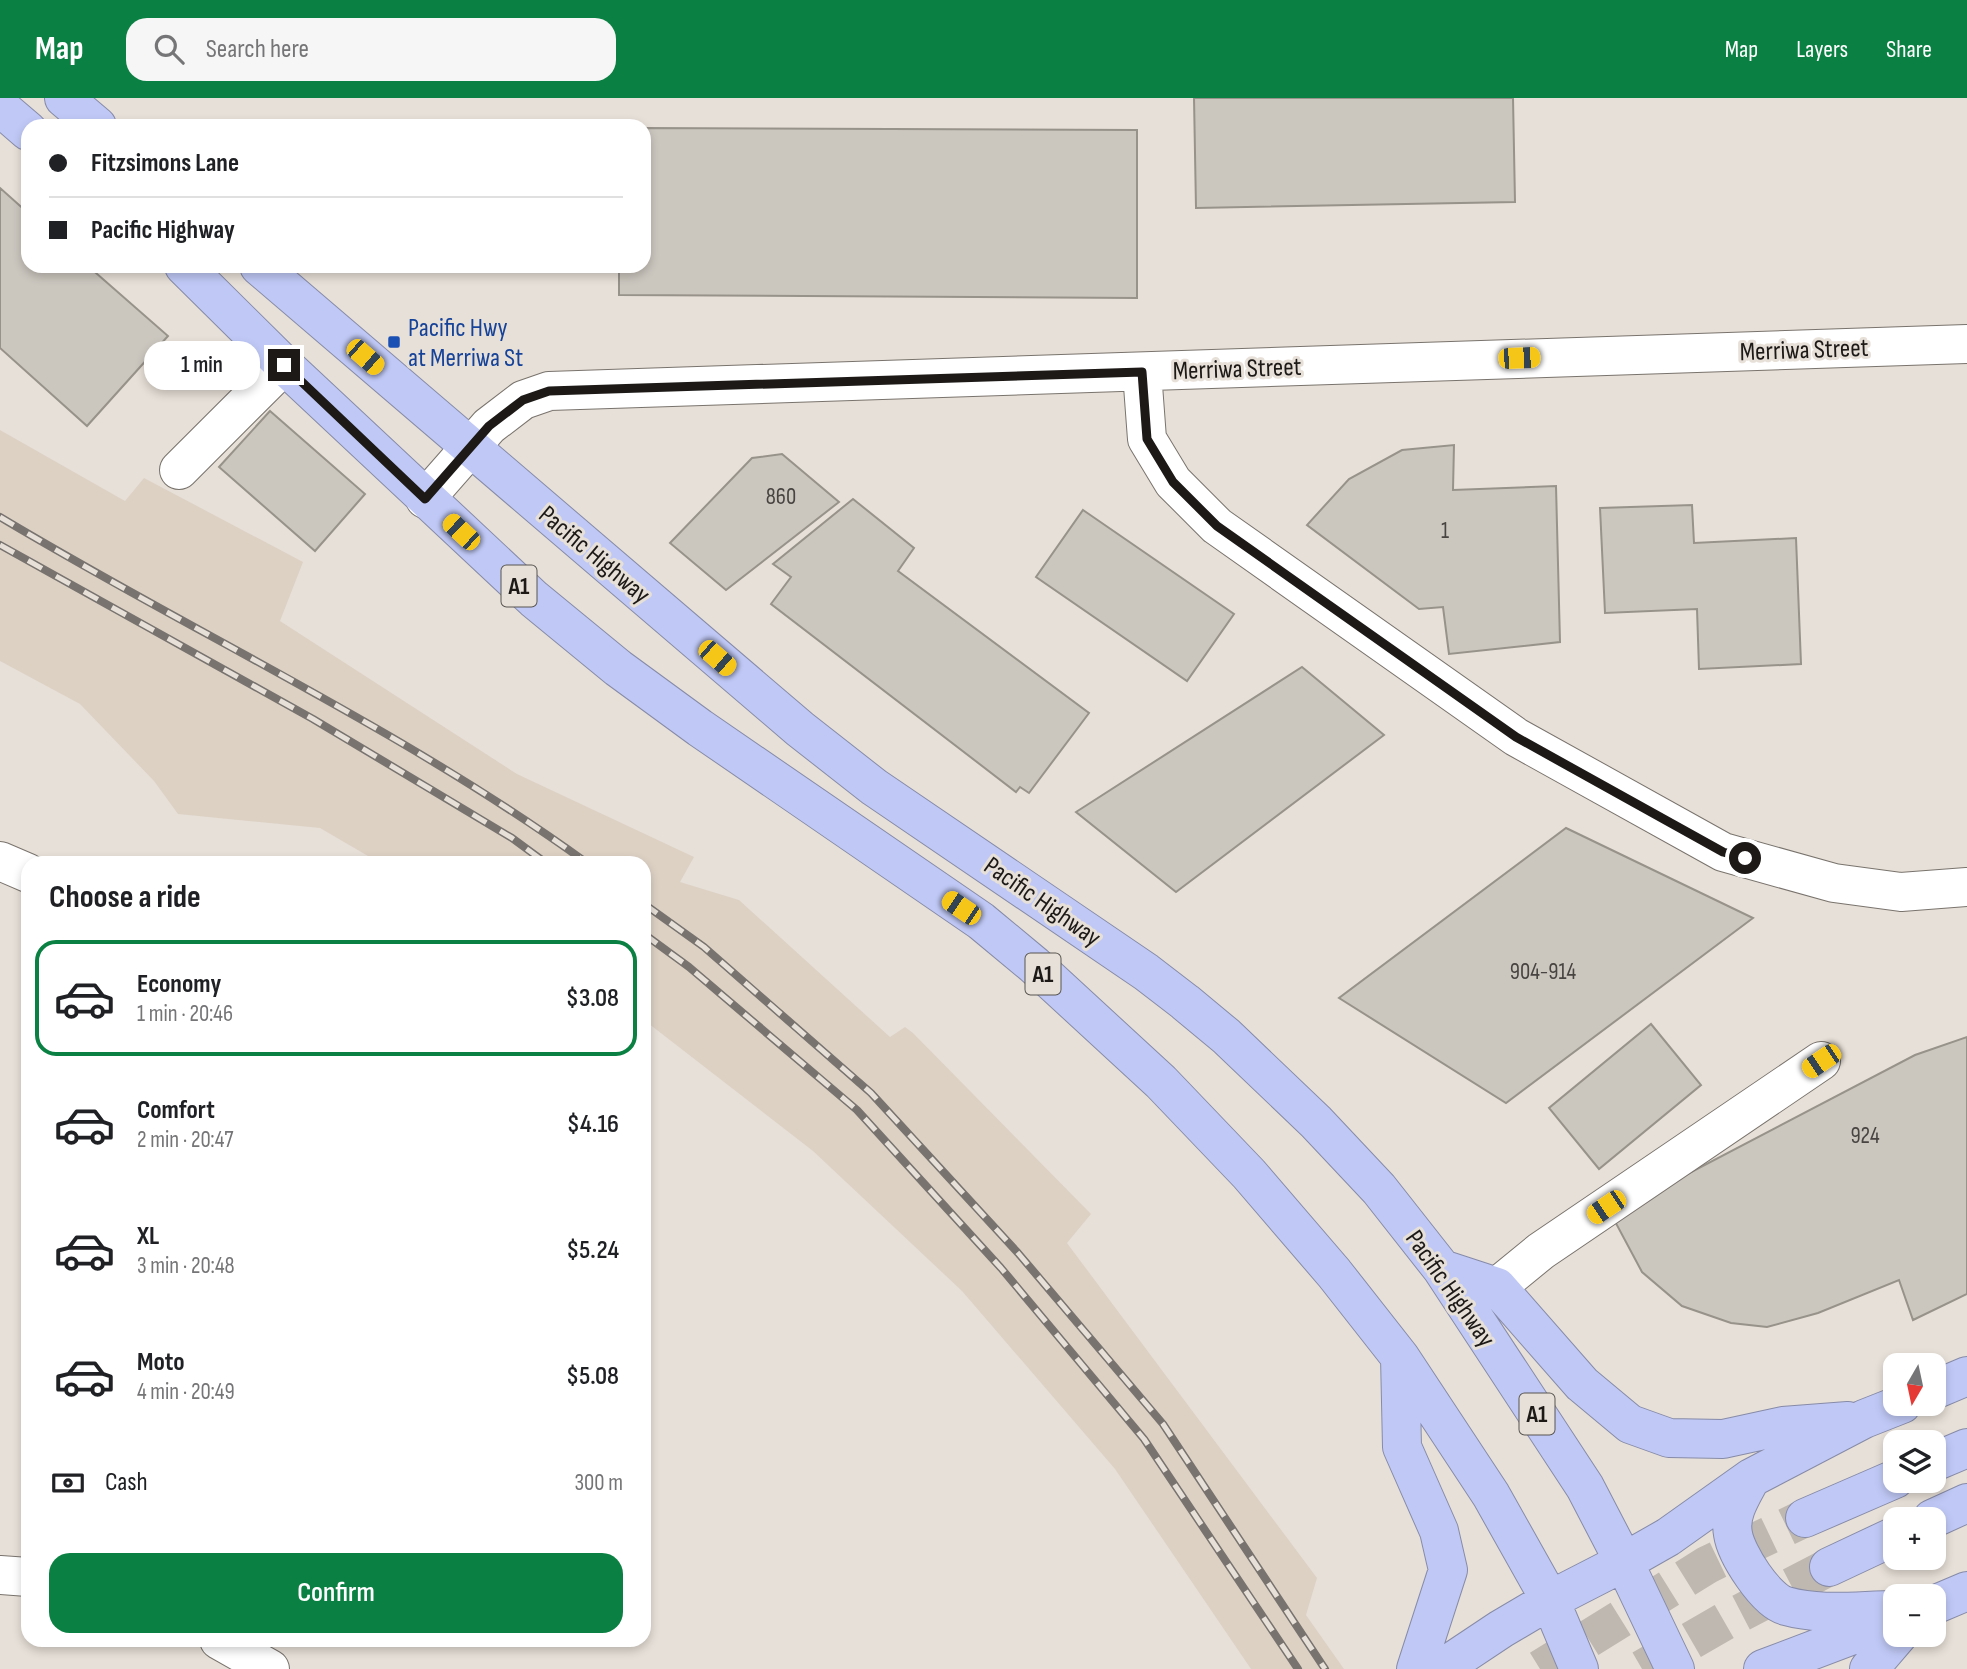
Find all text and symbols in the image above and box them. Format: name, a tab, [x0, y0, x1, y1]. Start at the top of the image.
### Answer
search box	[126, 18, 616, 81]
text: Map	[35, 29, 84, 69]
icon: search	[150, 30, 188, 68]
text: Search here	[206, 34, 309, 65]
text: Map	[1725, 35, 1758, 64]
text: Layers	[1796, 35, 1848, 64]
text: Share	[1886, 35, 1932, 64]
text: Fitzsimons Lane	[91, 148, 239, 179]
text: Pacific Highway	[91, 215, 235, 246]
place label: Pacific Hwy at Merriwa St	[408, 313, 523, 374]
street label: Merriwa Street	[1739, 333, 1869, 368]
marker: Pacific Hwy at Merriwa St	[386, 334, 402, 350]
car	[343, 335, 388, 379]
callout: 1 min	[144, 341, 260, 390]
car	[1498, 347, 1541, 369]
route end	[268, 349, 300, 381]
text: 1 min	[181, 351, 223, 379]
street label: Merriwa Street	[1172, 352, 1302, 387]
house number: 860	[766, 483, 796, 511]
street label: Pacific Highway	[532, 500, 656, 611]
car	[439, 510, 484, 554]
house number: 1	[1441, 517, 1449, 545]
road number: A1	[502, 565, 536, 606]
car	[695, 636, 740, 680]
route start	[1729, 842, 1761, 874]
street label: Pacific Highway	[978, 851, 1107, 954]
text: Choose a ride	[49, 878, 201, 917]
car	[938, 888, 985, 928]
road number: A1	[1026, 954, 1060, 994]
house number: 904-914	[1510, 958, 1577, 986]
icon: car	[53, 967, 116, 1030]
text: Economy	[137, 969, 221, 1000]
text: $3.08	[566, 983, 619, 1014]
text: 1 min · 20:46	[137, 1000, 233, 1028]
car	[1798, 1041, 1845, 1081]
icon: car	[53, 1093, 116, 1156]
text: Comfort	[137, 1095, 215, 1126]
text: $4.16	[567, 1109, 619, 1140]
house number: 924	[1850, 1122, 1880, 1150]
text: 2 min · 20:47	[137, 1126, 233, 1154]
car	[1583, 1187, 1630, 1227]
icon: car	[53, 1219, 116, 1282]
text: XL	[137, 1221, 159, 1252]
street label: Pacific Highway	[1398, 1224, 1501, 1353]
text: $5.24	[566, 1235, 619, 1266]
text: 3 min · 20:48	[137, 1252, 235, 1280]
icon: car	[53, 1345, 116, 1408]
text: Moto	[137, 1347, 185, 1378]
north arrow	[1883, 1353, 1946, 1416]
map controls	[1883, 1353, 1946, 1647]
text: $5.08	[566, 1361, 619, 1392]
text: 4 min · 20:49	[137, 1378, 235, 1406]
road number: A1	[1520, 1394, 1554, 1434]
button: layers	[1883, 1430, 1946, 1493]
icon: cash	[49, 1464, 87, 1502]
text: Cash	[105, 1467, 148, 1498]
text: 300 m	[574, 1469, 623, 1497]
button: +	[1883, 1507, 1946, 1570]
button: Confirm	[49, 1553, 623, 1633]
button: −	[1883, 1584, 1946, 1647]

